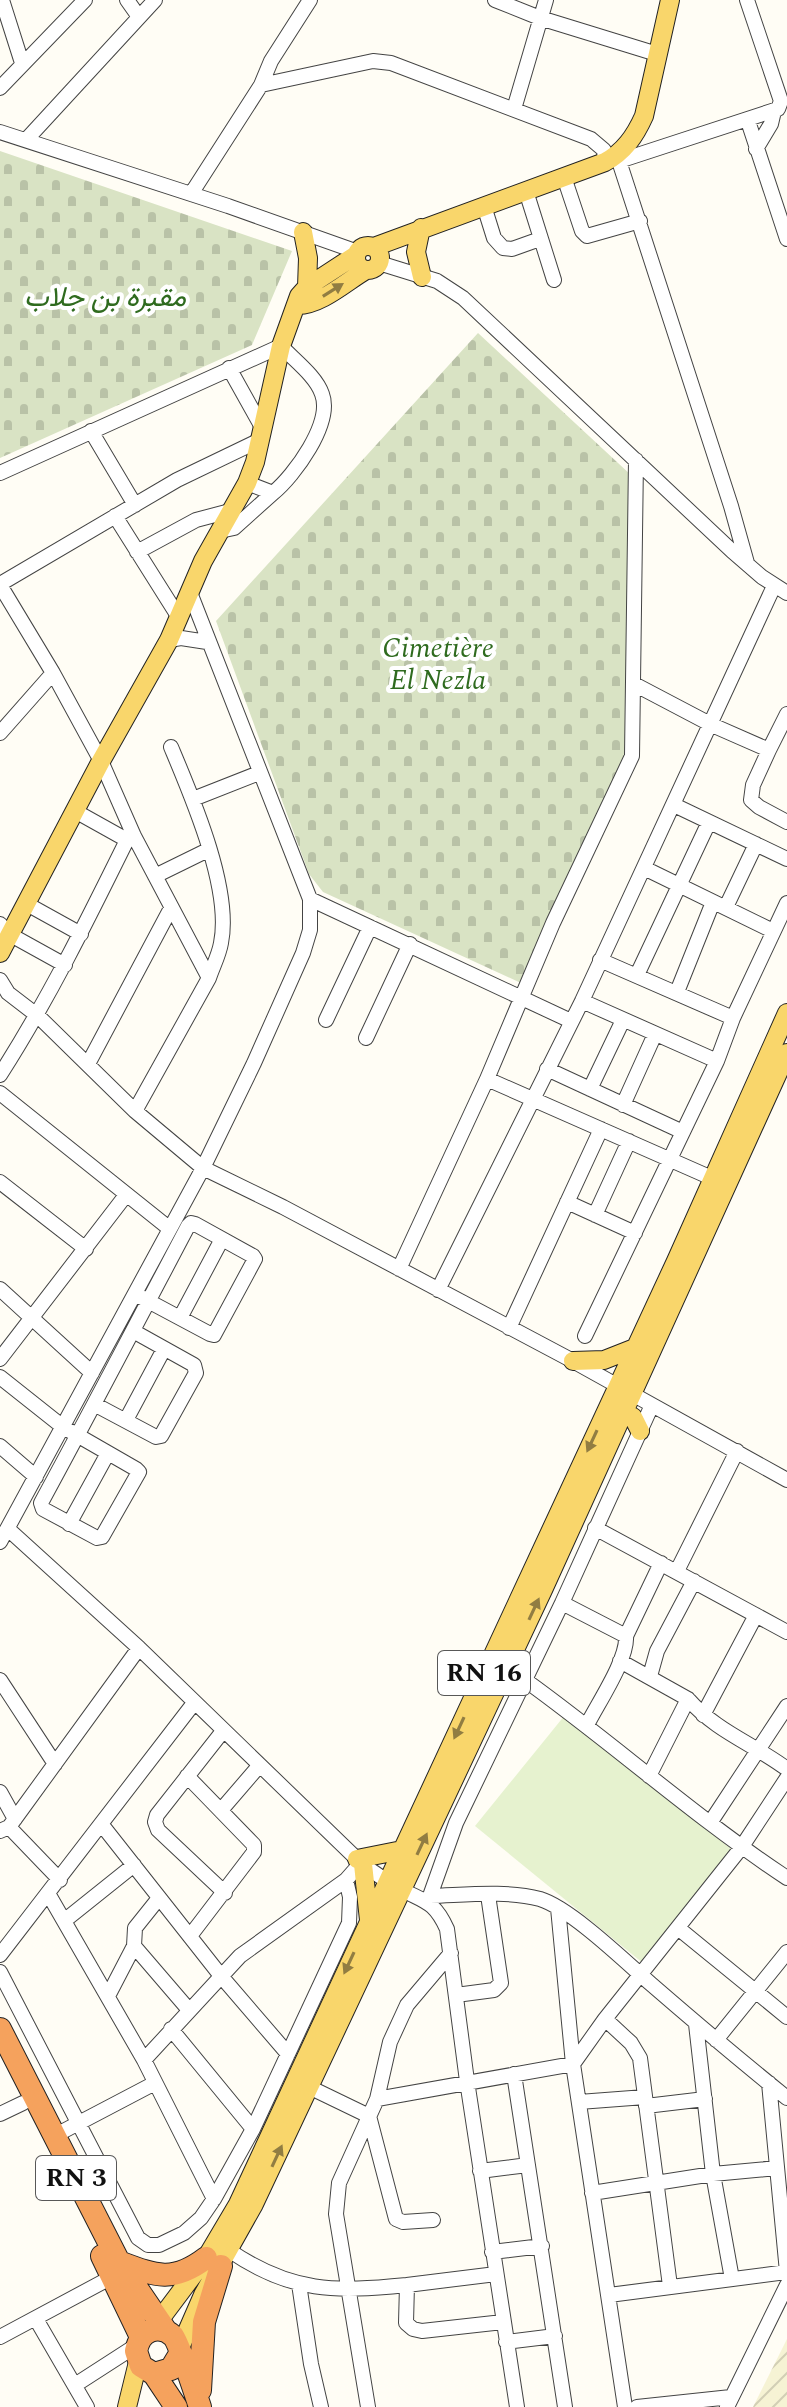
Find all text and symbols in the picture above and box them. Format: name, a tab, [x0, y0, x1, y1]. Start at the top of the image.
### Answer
park label: مقبرة بن جلاب	[24, 276, 187, 319]
one-way arrow	[322, 284, 344, 298]
park label: Cimetière El Nezla	[382, 627, 494, 702]
one-way arrow	[585, 1430, 599, 1453]
one-way arrow	[527, 1597, 541, 1620]
road number: RN 16	[438, 1651, 530, 1695]
one-way arrow	[452, 1716, 466, 1739]
one-way arrow	[415, 1832, 429, 1855]
one-way arrow	[342, 1952, 356, 1975]
one-way arrow	[270, 2144, 284, 2167]
road number: RN 3	[36, 2156, 116, 2200]

